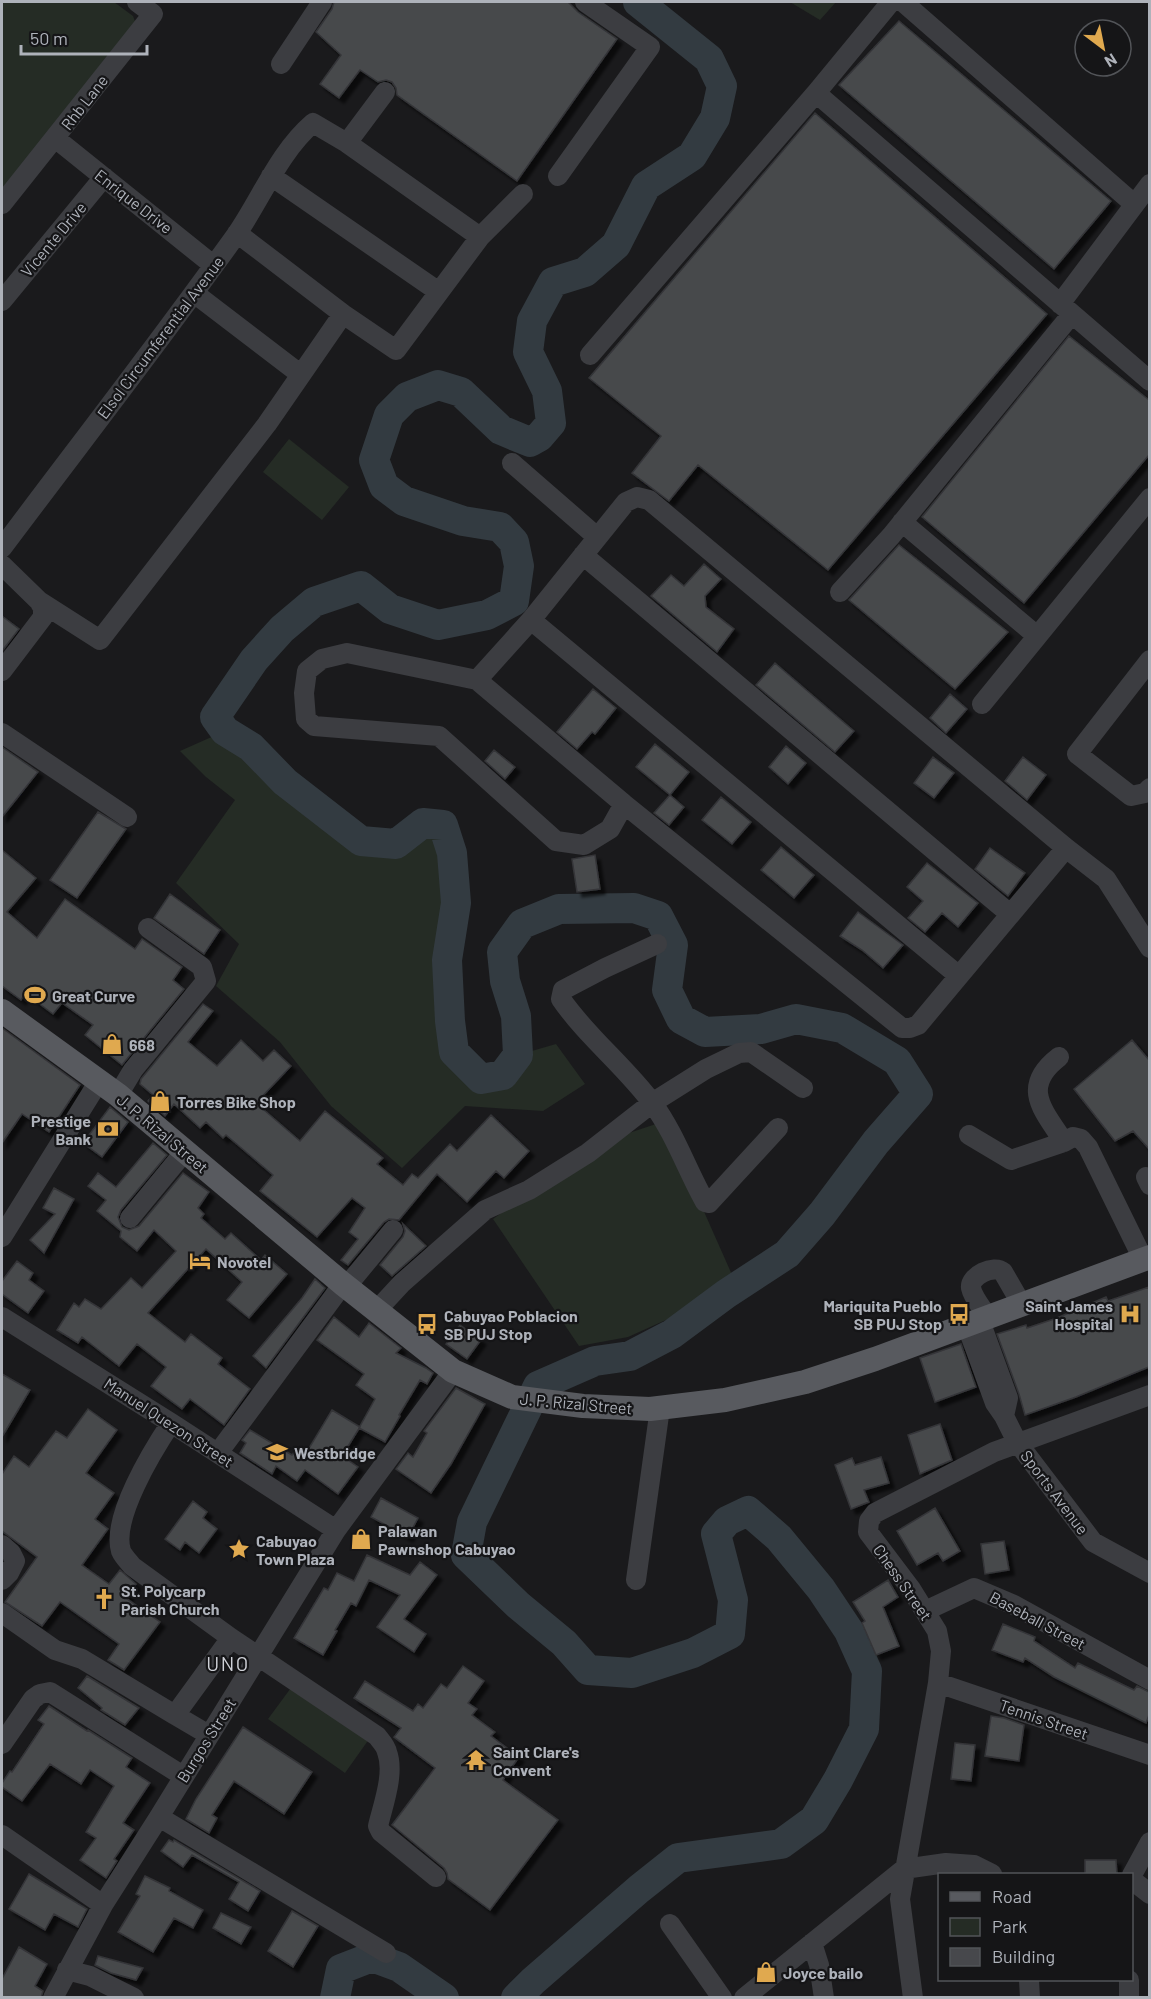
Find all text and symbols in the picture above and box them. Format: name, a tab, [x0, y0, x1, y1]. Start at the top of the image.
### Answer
scale bar	[21, 18, 147, 56]
north arrow	[1073, 18, 1133, 78]
text: 50 m	[30, 27, 68, 49]
text: N	[1102, 50, 1121, 72]
street label: Rhb Lane	[57, 71, 111, 133]
street label: Enrique Drive	[92, 165, 176, 237]
street label: Vicente Drive	[16, 198, 90, 280]
street label: Elsol Circumferential Avenue	[93, 252, 227, 422]
sports icon: Great Curve	[23, 983, 47, 1007]
place label: Great Curve	[52, 986, 135, 1005]
shop icon: 668	[100, 1032, 124, 1056]
place label: 668	[129, 1035, 155, 1054]
street label: J. P. Rizal Street	[114, 1089, 212, 1177]
shop icon: Torres Bike Shop	[148, 1089, 172, 1113]
place label: Torres Bike Shop	[177, 1092, 296, 1111]
place label: Prestige Bank	[31, 1111, 91, 1148]
bank icon: Prestige Bank	[96, 1117, 120, 1141]
hotel icon: Novotel	[188, 1249, 212, 1273]
place label: Novotel	[217, 1252, 271, 1271]
place label: Mariquita Pueblo SB PUJ Stop	[823, 1296, 942, 1333]
place label: Saint James Hospital	[1025, 1296, 1113, 1333]
bus stop icon: Mariquita Pueblo SB PUJ Stop	[947, 1302, 971, 1326]
hospital icon: Saint James Hospital	[1118, 1302, 1142, 1326]
place label: Cabuyao Poblacion SB PUJ Stop	[444, 1306, 578, 1343]
bus stop icon: Cabuyao Poblacion SB PUJ Stop	[415, 1312, 439, 1336]
street label: Manuel Quezon Street	[101, 1373, 237, 1471]
street label: J. P. Rizal Street	[519, 1389, 633, 1417]
school or university icon: Westbridge	[265, 1440, 289, 1464]
place label: Westbridge	[294, 1443, 376, 1462]
street label: Sports Avenue	[1017, 1446, 1093, 1538]
place label: Palawan Pawnshop Cabuyao	[378, 1521, 516, 1558]
shop icon: Palawan Pawnshop Cabuyao	[349, 1527, 373, 1551]
place label: Cabuyao Town Plaza	[256, 1531, 335, 1568]
place icon: Cabuyao Town Plaza	[227, 1537, 251, 1561]
street label: Chess Street	[870, 1540, 936, 1624]
place label: St. Polycarp Parish Church	[121, 1581, 220, 1618]
church icon: St. Polycarp Parish Church	[92, 1587, 116, 1611]
street label: Baseball Street	[987, 1587, 1089, 1653]
district label: UNO	[206, 1651, 250, 1675]
street label: Burgos Street	[173, 1694, 239, 1786]
street label: Tennis Street	[997, 1695, 1091, 1743]
place label: Saint Clare's Convent	[493, 1742, 579, 1779]
temple icon: Saint Clare's Convent	[464, 1748, 488, 1772]
legend	[938, 1873, 1133, 1981]
text: Road	[992, 1885, 1032, 1907]
text: Park	[992, 1915, 1027, 1937]
text: Building	[992, 1945, 1055, 1967]
shop icon: Joyce bailo	[754, 1960, 778, 1984]
place label: Joyce bailo	[783, 1963, 863, 1982]

